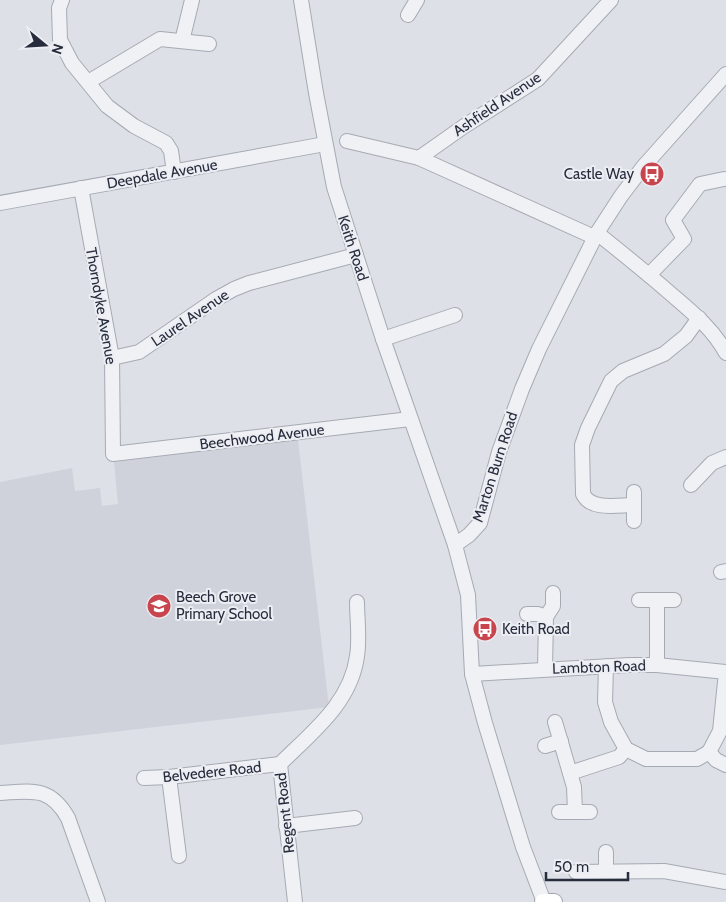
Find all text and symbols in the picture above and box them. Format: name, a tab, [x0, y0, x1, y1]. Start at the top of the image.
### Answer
north arrow	[20, 20, 70, 70]
text: N	[47, 42, 67, 57]
street label: Ashfield Avenue	[450, 68, 545, 140]
street label: Deepdale Avenue	[105, 155, 219, 193]
bus stop icon: Castle Way	[639, 161, 665, 187]
place label: Castle Way	[564, 165, 634, 183]
street label: Keith Road	[334, 213, 372, 283]
street label: Thorndyke Avenue	[82, 246, 120, 366]
street label: Laurel Avenue	[148, 285, 232, 350]
street label: Marton Burn Road	[469, 410, 521, 524]
street label: Beechwood Avenue	[199, 420, 326, 454]
place label: Beech Grove Primary School	[176, 588, 273, 623]
school or university icon: Beech Grove Primary School	[146, 593, 172, 619]
bus stop icon: Keith Road	[472, 616, 498, 642]
place label: Keith Road	[502, 620, 570, 638]
street label: Lambton Road	[552, 656, 646, 678]
street label: Belvedere Road	[162, 758, 262, 786]
street label: Regent Road	[272, 772, 298, 854]
scale bar	[546, 850, 628, 882]
text: 50 m	[554, 858, 589, 876]

